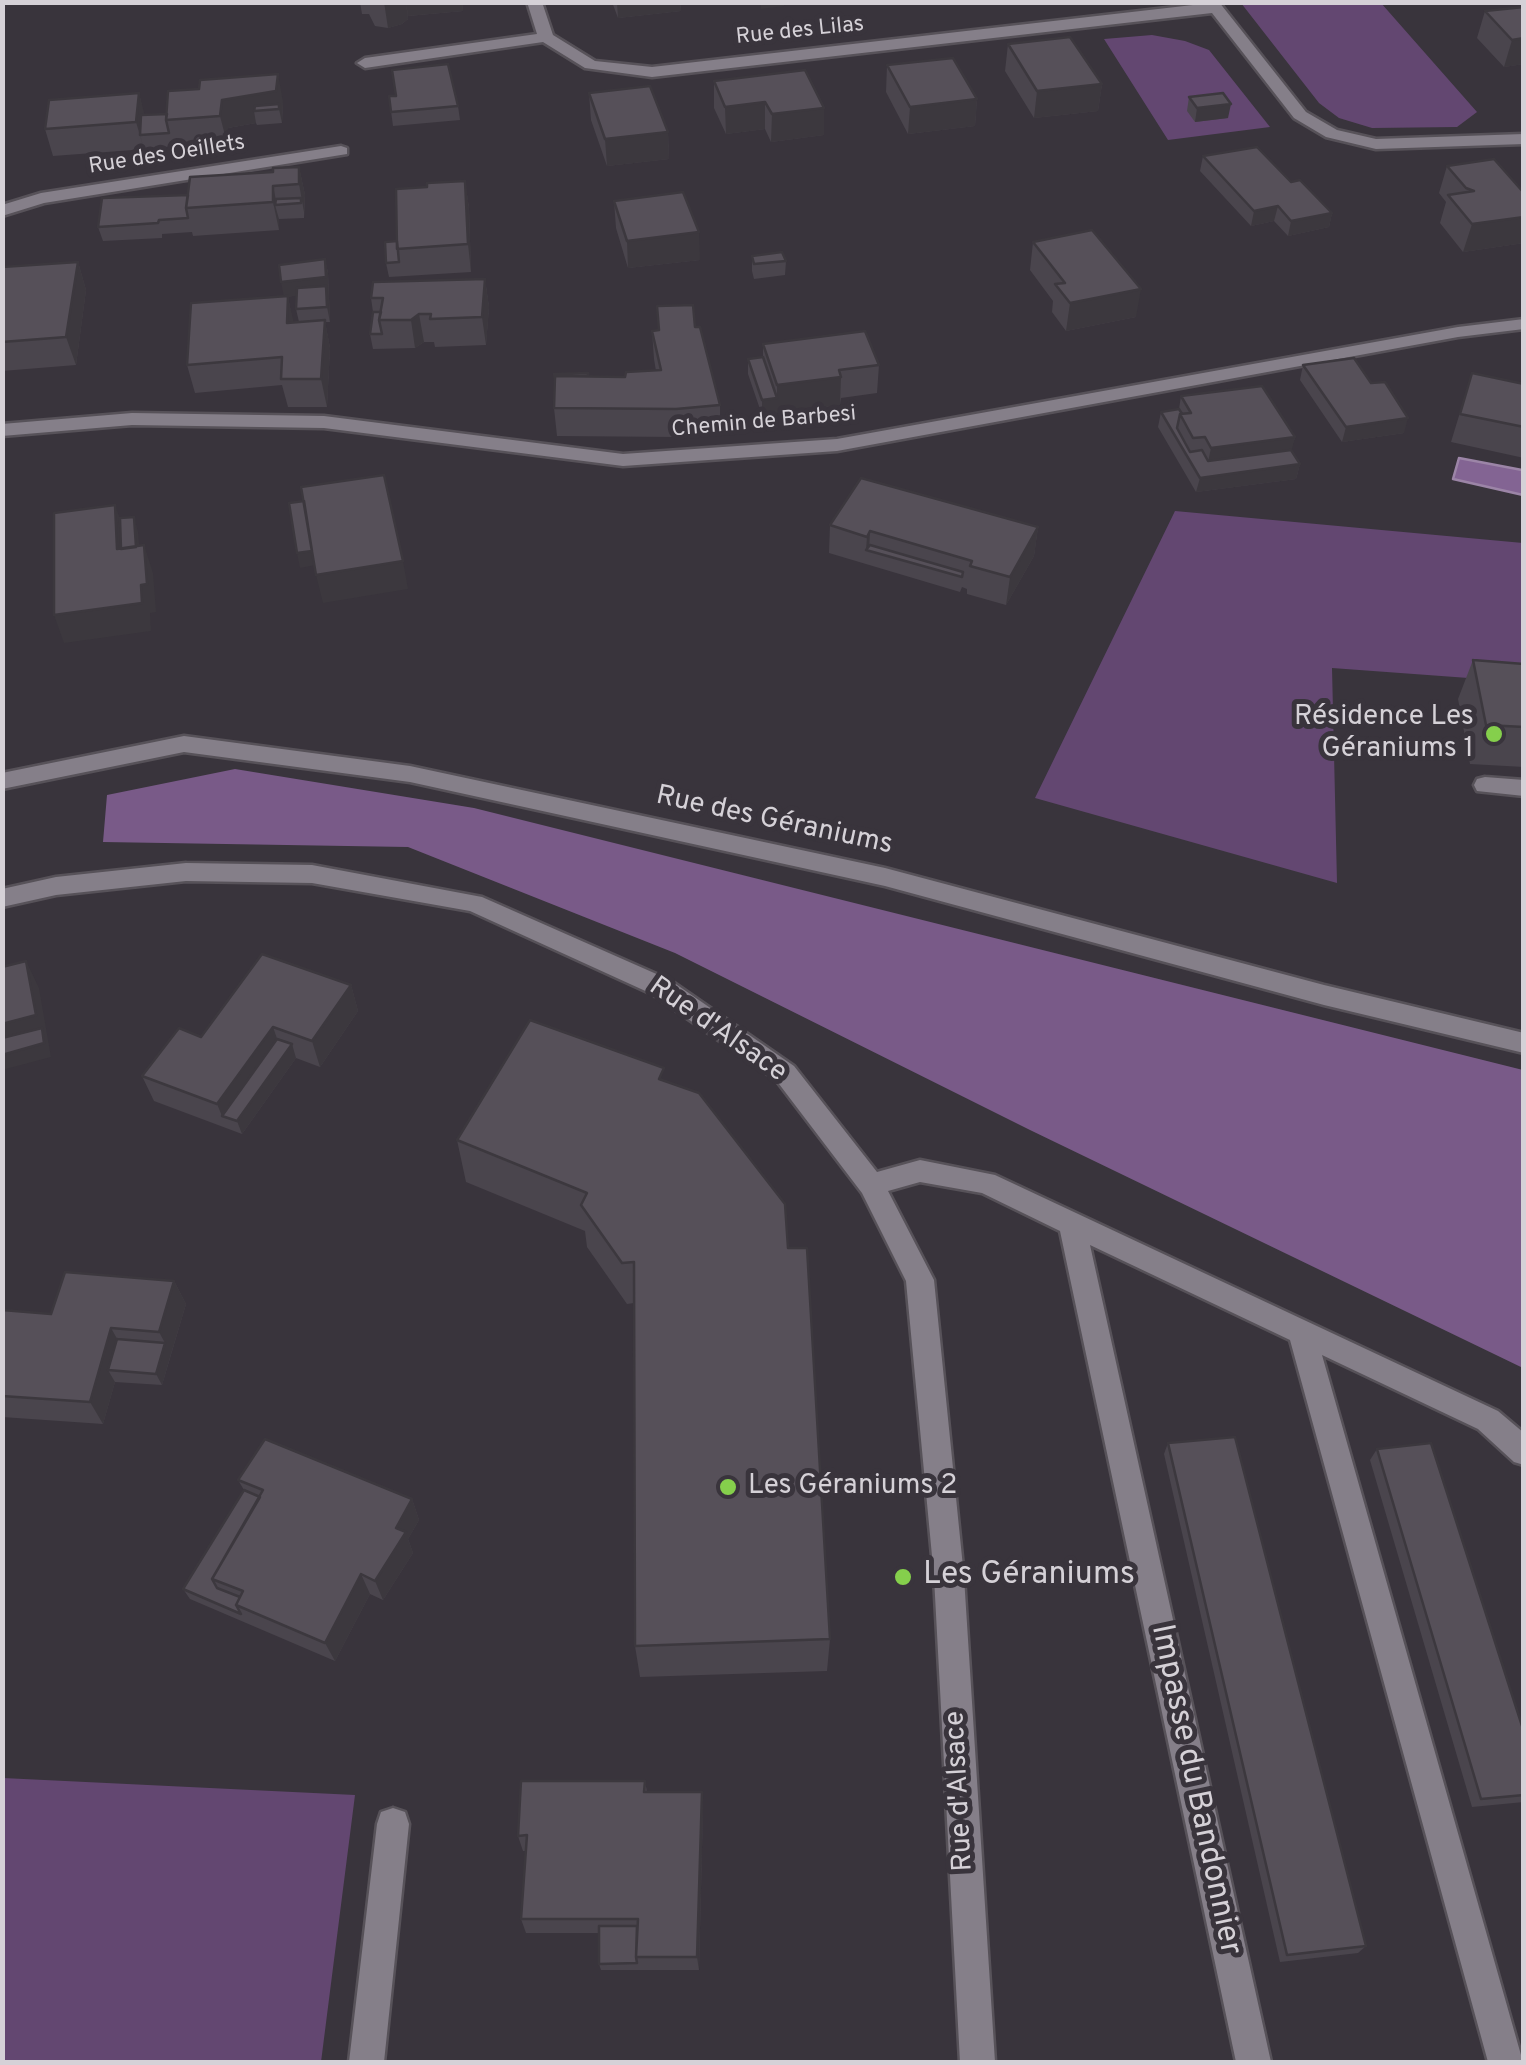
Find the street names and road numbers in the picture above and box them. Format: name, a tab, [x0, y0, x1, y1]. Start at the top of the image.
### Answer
street label: Rue des Lilas	[735, 12, 865, 52]
street label: Rue des Oeillets	[87, 131, 247, 181]
street label: Chemin de Barbesi	[671, 402, 857, 444]
street label: Rue des Géraniums	[653, 780, 895, 864]
street label: Rue d'Alsace	[641, 971, 793, 1091]
street label: Impasse du Bandonnier	[1140, 1621, 1248, 1959]
street label: Rue d'Alsace	[940, 1710, 982, 1872]

